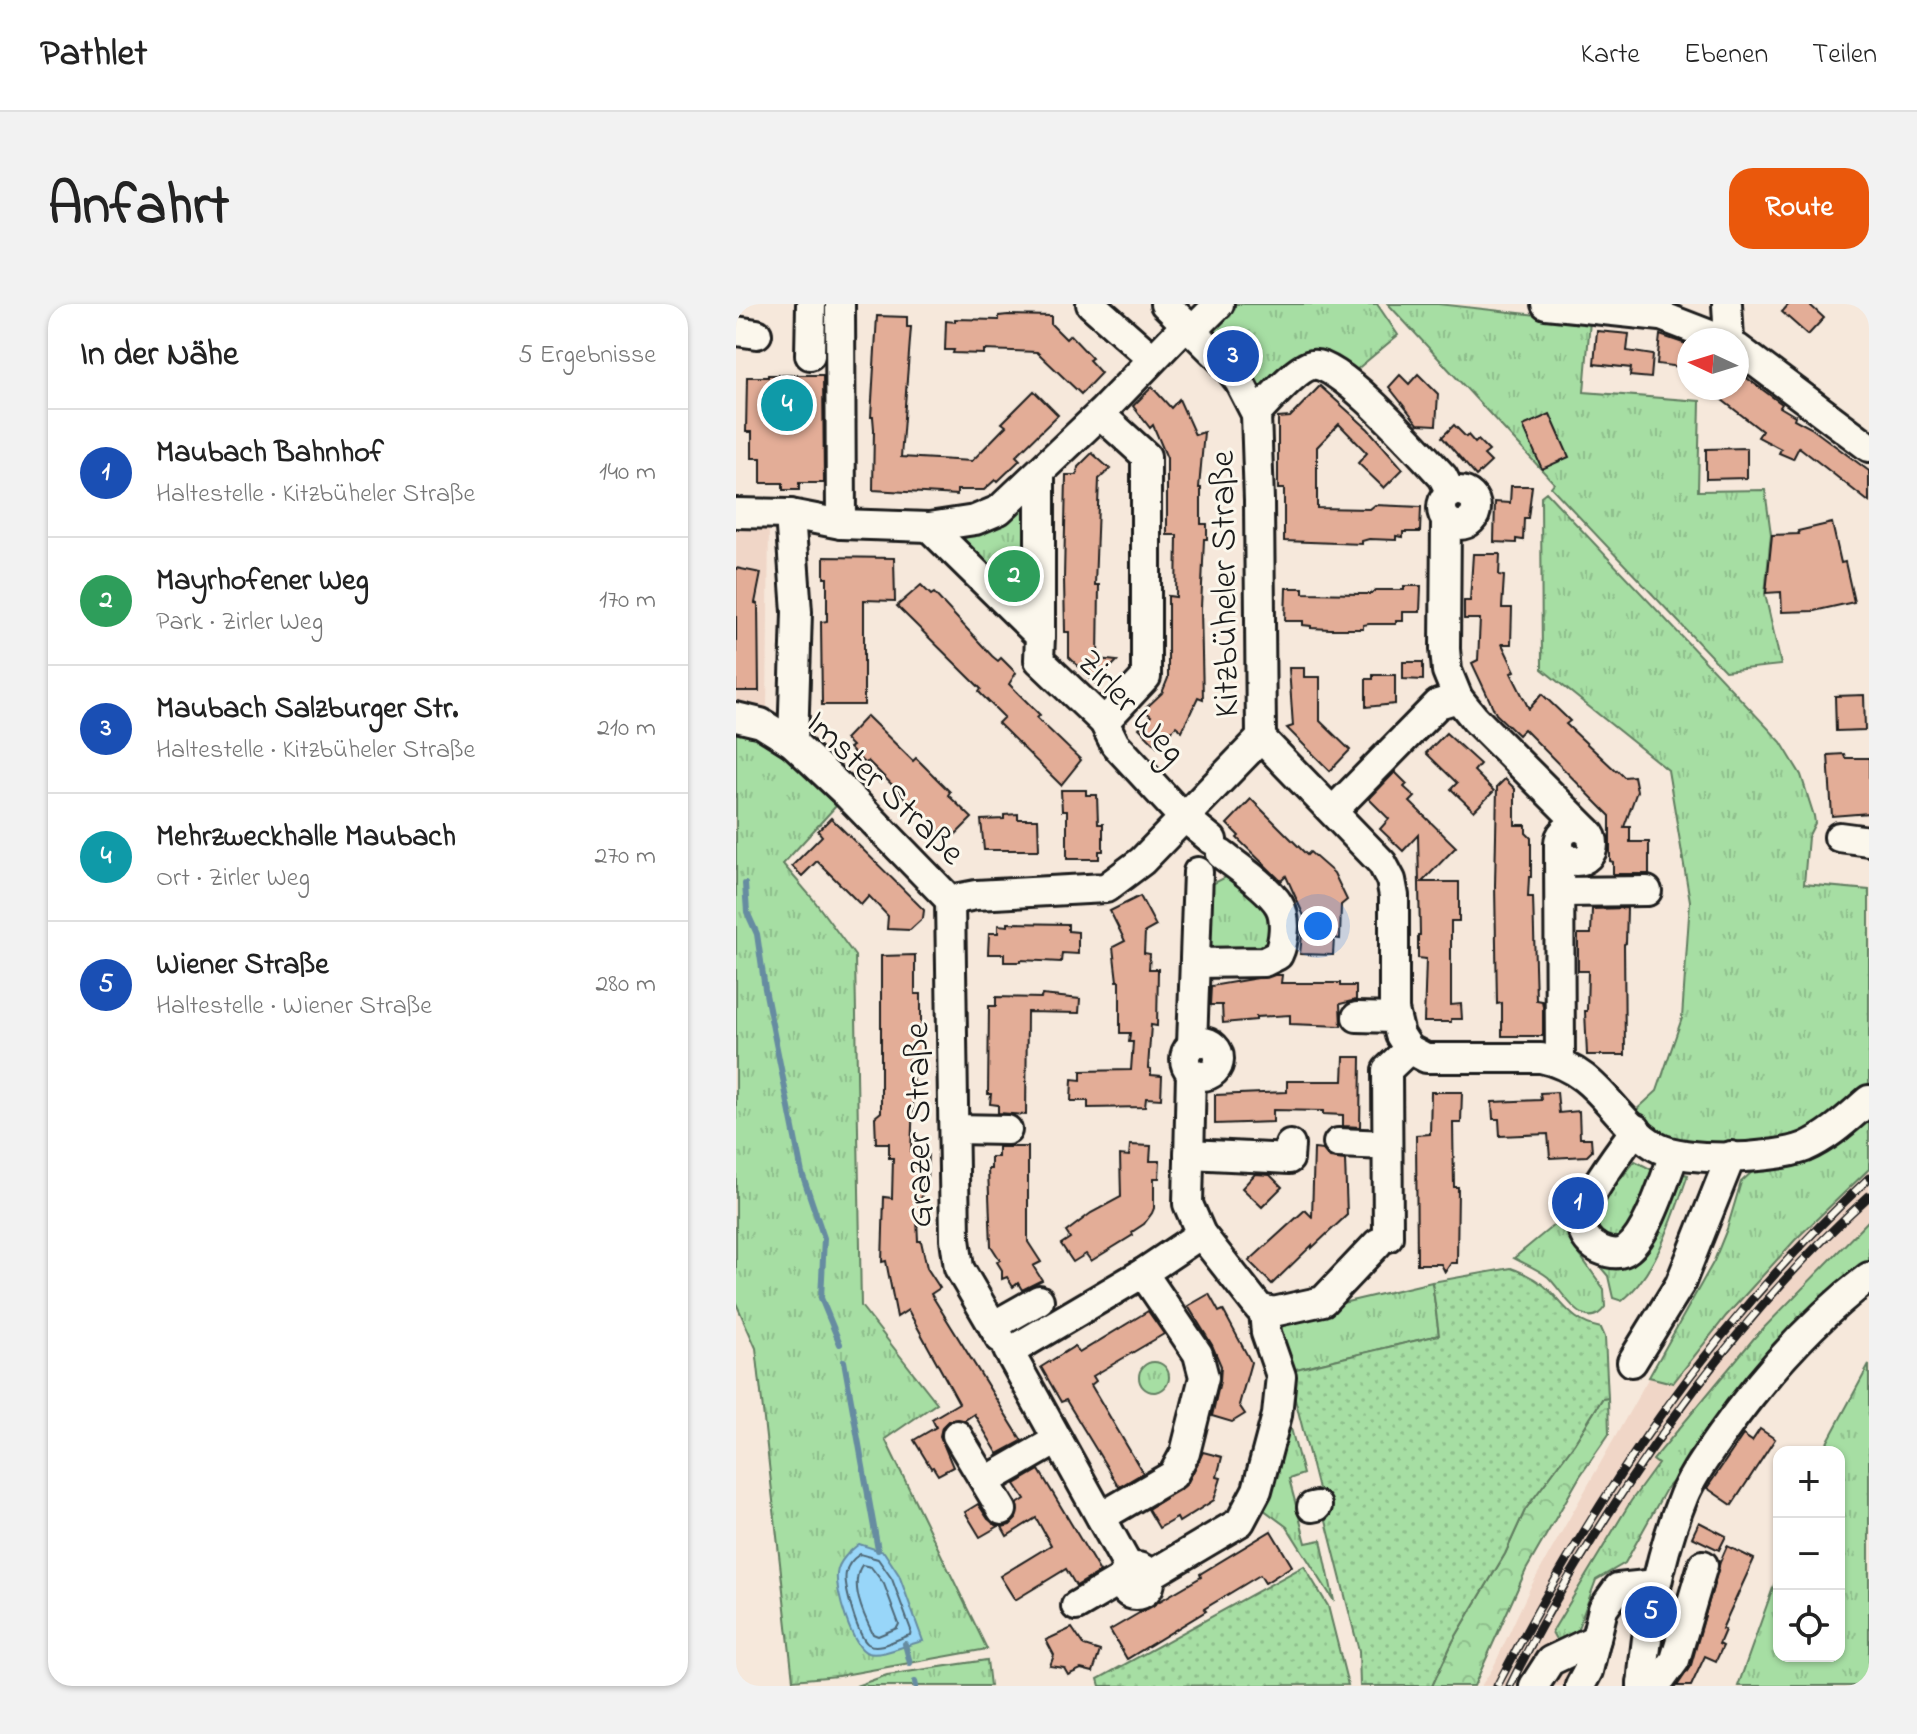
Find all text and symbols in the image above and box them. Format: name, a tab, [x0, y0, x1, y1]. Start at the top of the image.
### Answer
text: Pathlet	[40, 27, 147, 83]
text: Karte	[1581, 35, 1640, 76]
text: Ebenen	[1684, 35, 1768, 76]
text: Teilen	[1812, 35, 1877, 76]
text: Anfahrt	[48, 168, 229, 249]
button: Route	[1729, 168, 1869, 249]
pin: 3	[1207, 326, 1259, 386]
north arrow	[1677, 328, 1749, 400]
text: In der Nähe	[80, 331, 238, 381]
text: 5 Ergebnisse	[518, 337, 656, 375]
pin: 4	[761, 375, 813, 435]
text: Maubach Bahnhof	[156, 432, 384, 476]
street label: Kitzbüheler Straße	[1198, 449, 1255, 718]
text: 1	[102, 454, 110, 492]
text: 140 m	[599, 454, 656, 492]
text: Haltestelle · Kitzbüheler Straße	[156, 476, 475, 514]
pin: 2	[988, 546, 1040, 606]
text: Mayrhofener Weg	[156, 560, 369, 604]
text: 2	[100, 582, 112, 620]
text: 170 m	[599, 582, 656, 620]
text: Park · Zirler Weg	[156, 604, 323, 642]
street label: Zirler Weg	[1062, 639, 1197, 778]
text: Maubach Salzburger Str.	[156, 688, 458, 732]
street label: Imster Straße	[792, 699, 976, 880]
text: 3	[101, 710, 111, 748]
text: 210 m	[597, 710, 656, 748]
text: Haltestelle · Kitzbüheler Straße	[156, 732, 475, 770]
text: Mehrzweckhalle Maubach	[156, 816, 456, 860]
text: 4	[101, 838, 111, 876]
text: 270 m	[594, 838, 656, 876]
text: Ort · Zirler Weg	[156, 860, 310, 898]
your location	[1298, 906, 1338, 946]
text: Wiener Straße	[156, 944, 329, 988]
text: 5	[99, 966, 113, 1004]
text: 280 m	[595, 966, 656, 1004]
text: Haltestelle · Wiener Straße	[156, 988, 432, 1026]
street label: Grazer Straße	[892, 1021, 949, 1228]
pin: 1	[1552, 1173, 1604, 1233]
map controls	[1773, 1446, 1845, 1662]
button: +	[1773, 1446, 1845, 1518]
button: −	[1773, 1518, 1845, 1590]
pin: 5	[1625, 1582, 1677, 1642]
button: locate	[1773, 1590, 1845, 1662]

